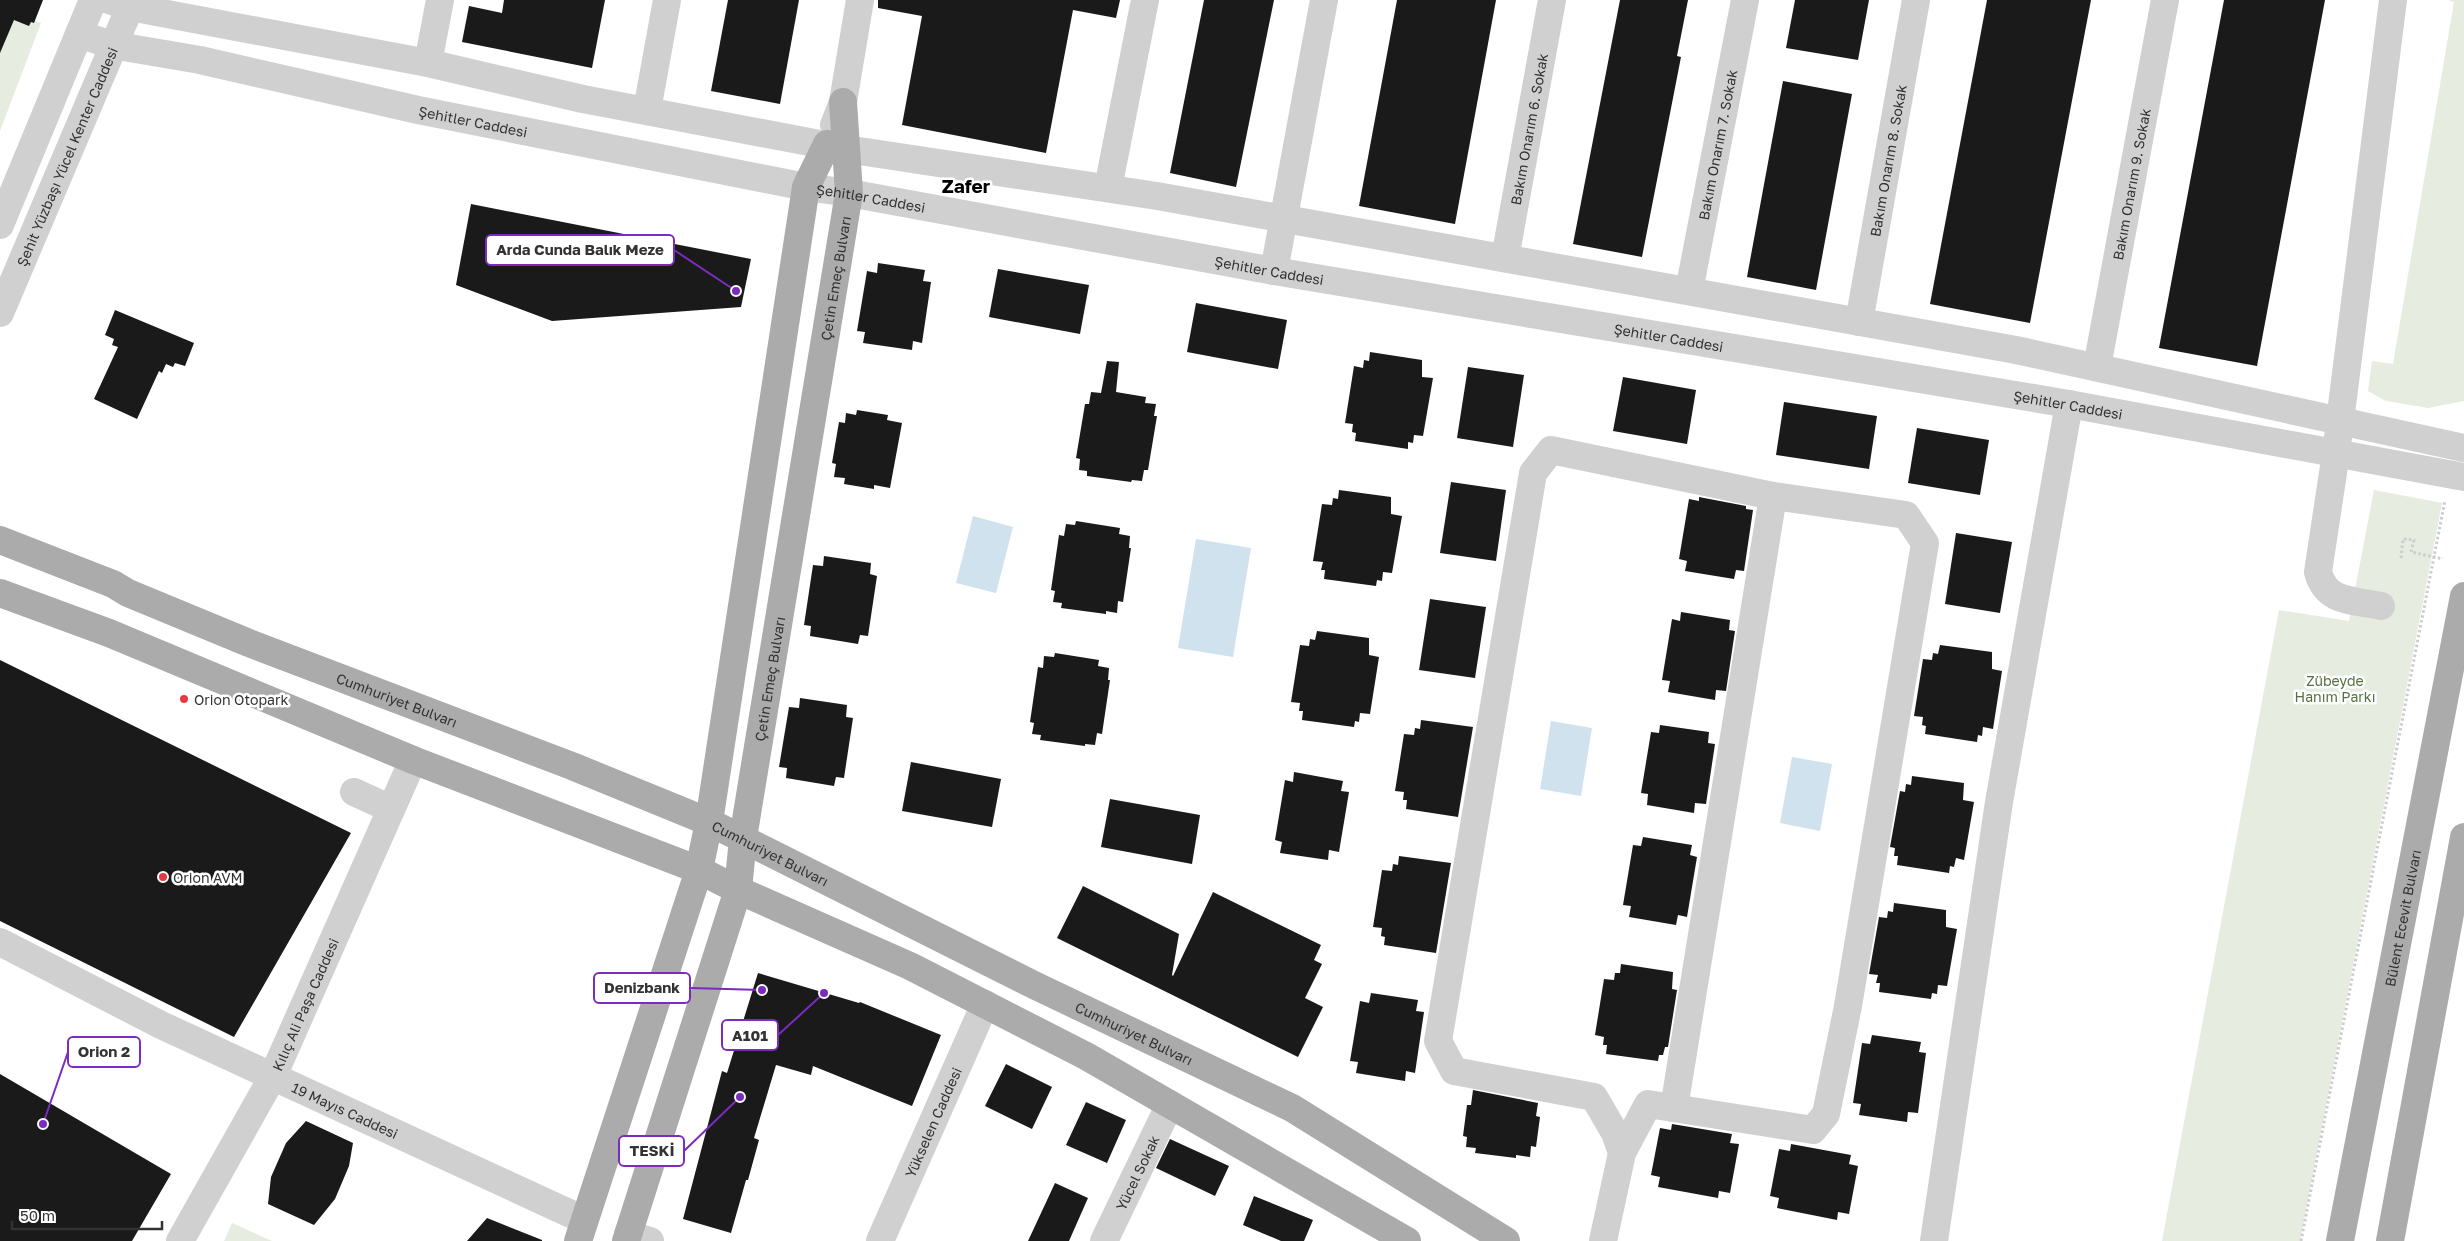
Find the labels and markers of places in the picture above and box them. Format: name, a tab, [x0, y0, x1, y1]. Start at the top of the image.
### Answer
callout: Arda Cunda Balık Meze	[486, 235, 674, 265]
place label: Orion Otopark	[194, 691, 288, 708]
marker: Orion Otopark	[178, 693, 190, 705]
place label: Orion AVM	[173, 869, 243, 886]
marker: Orion AVM	[157, 871, 169, 883]
callout: Denizbank	[594, 973, 690, 1003]
callout: A101	[722, 1020, 778, 1050]
callout: Orion 2	[68, 1037, 140, 1067]
callout: TESKİ	[619, 1136, 684, 1166]

